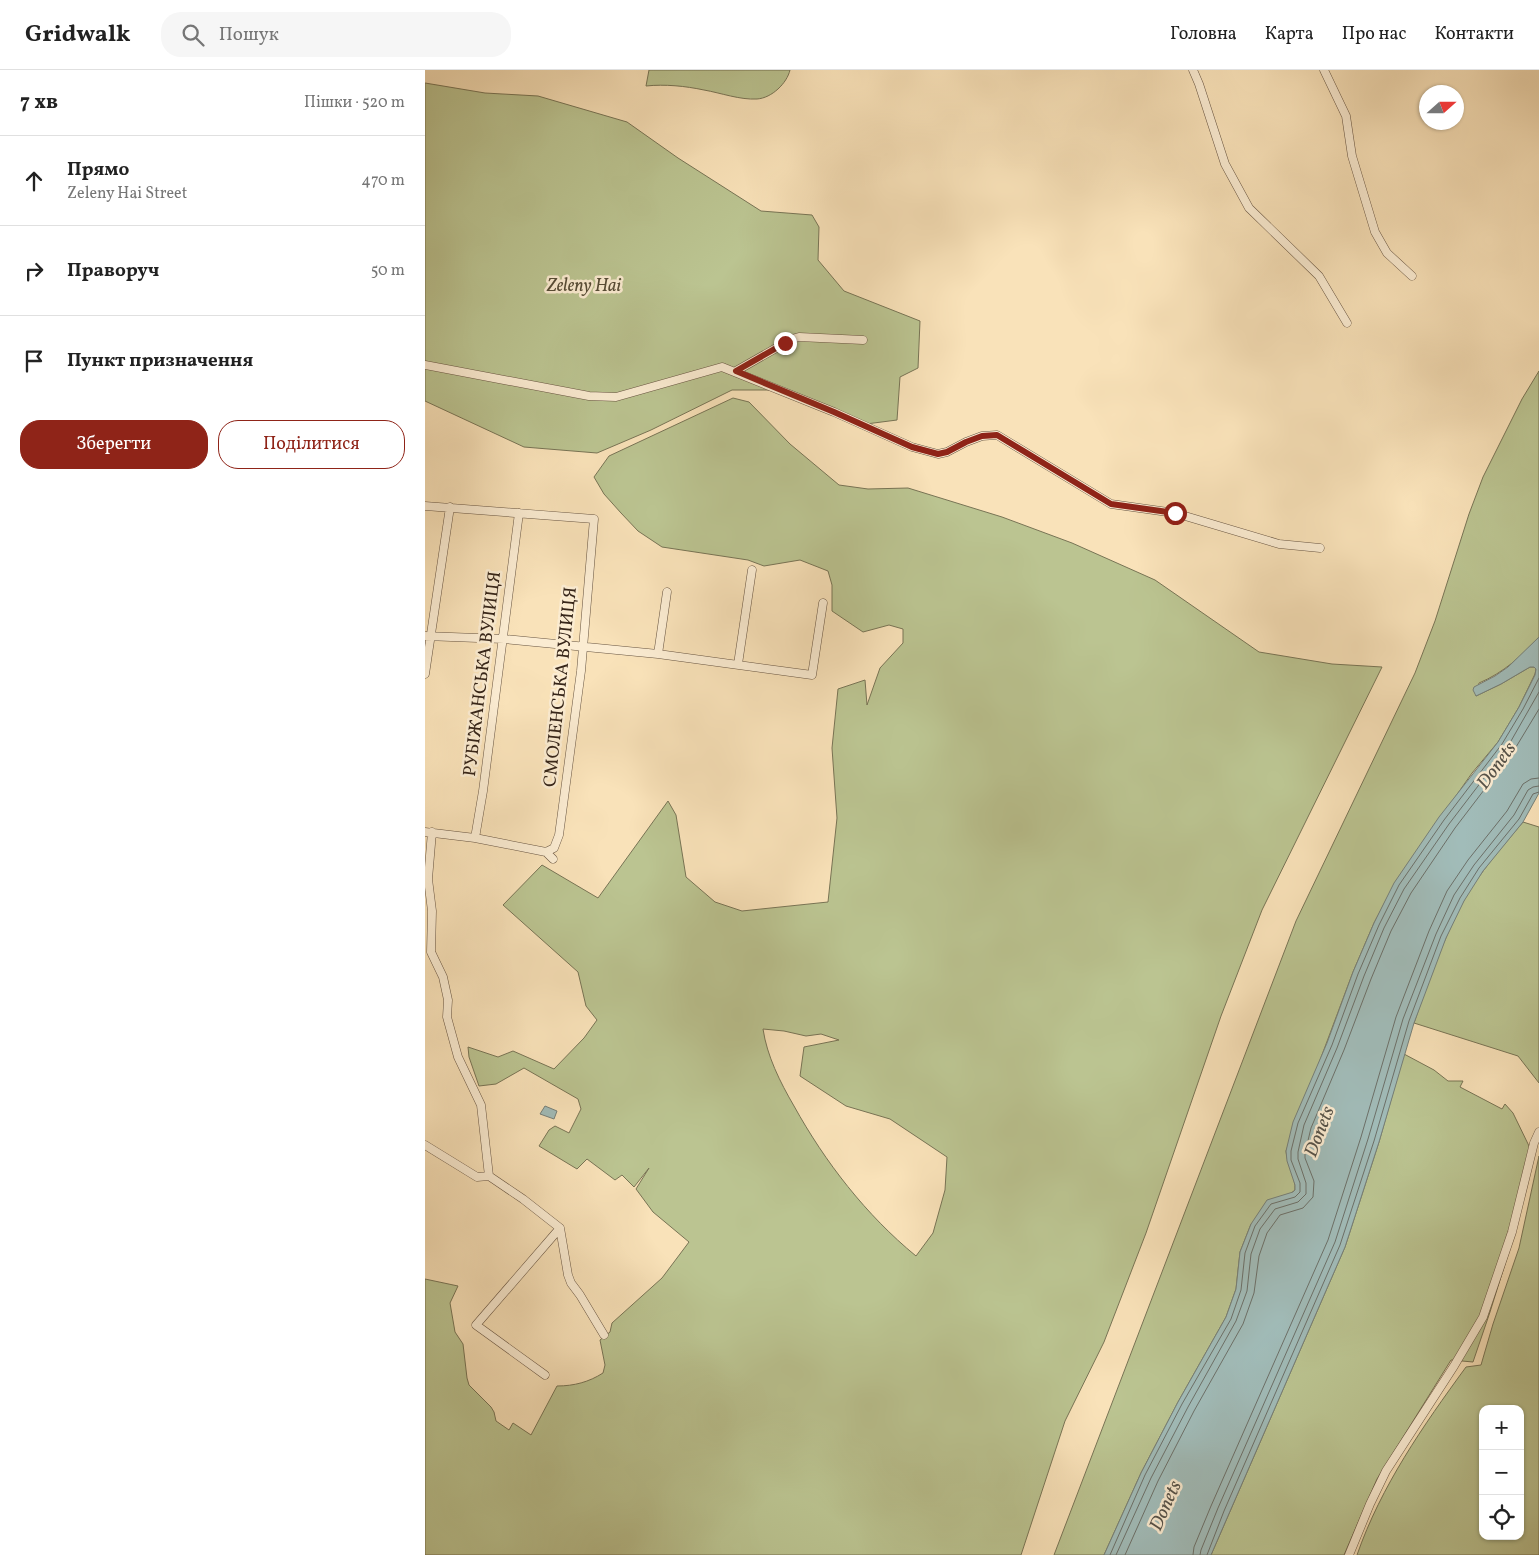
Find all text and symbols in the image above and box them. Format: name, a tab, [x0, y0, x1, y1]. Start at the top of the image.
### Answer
search box	[161, 12, 511, 57]
text: Gridwalk	[25, 18, 131, 52]
icon: search	[179, 21, 207, 49]
text: Пошук	[219, 22, 279, 48]
text: Головна	[1170, 22, 1237, 47]
text: Карта	[1265, 22, 1314, 47]
text: Про нас	[1342, 22, 1407, 47]
text: Контакти	[1435, 22, 1514, 47]
north arrow	[1419, 85, 1464, 130]
text: 7 хв	[20, 88, 58, 117]
text: Пішки · 520 m	[304, 92, 405, 114]
text: Прямо	[67, 157, 129, 183]
icon: ahead	[20, 167, 48, 195]
text: 470 m	[361, 170, 405, 192]
text: Zeleny Hai Street	[67, 183, 187, 205]
icon: right	[20, 257, 48, 285]
text: Праворуч	[67, 258, 159, 284]
text: 50 m	[371, 260, 405, 282]
park label: Zeleny Hai	[546, 274, 622, 299]
route end	[774, 332, 797, 355]
icon: arrive	[20, 347, 48, 375]
text: Пункт призначення	[67, 348, 253, 374]
button: Зберегти	[20, 420, 208, 469]
button: Поділитися	[218, 420, 405, 469]
route start	[1164, 502, 1187, 525]
street label: РУБІЖАНСЬКА ВУЛИЦЯ	[458, 570, 508, 778]
street label: СМОЛЕНСЬКА ВУЛИЦЯ	[538, 586, 584, 788]
water label: Donets	[1471, 737, 1523, 795]
water label: Donets	[1298, 1103, 1342, 1161]
map controls	[1479, 1405, 1524, 1540]
button: +	[1479, 1405, 1524, 1450]
button: −	[1479, 1450, 1524, 1495]
water label: Donets	[1143, 1477, 1189, 1535]
button: locate	[1479, 1495, 1524, 1540]

